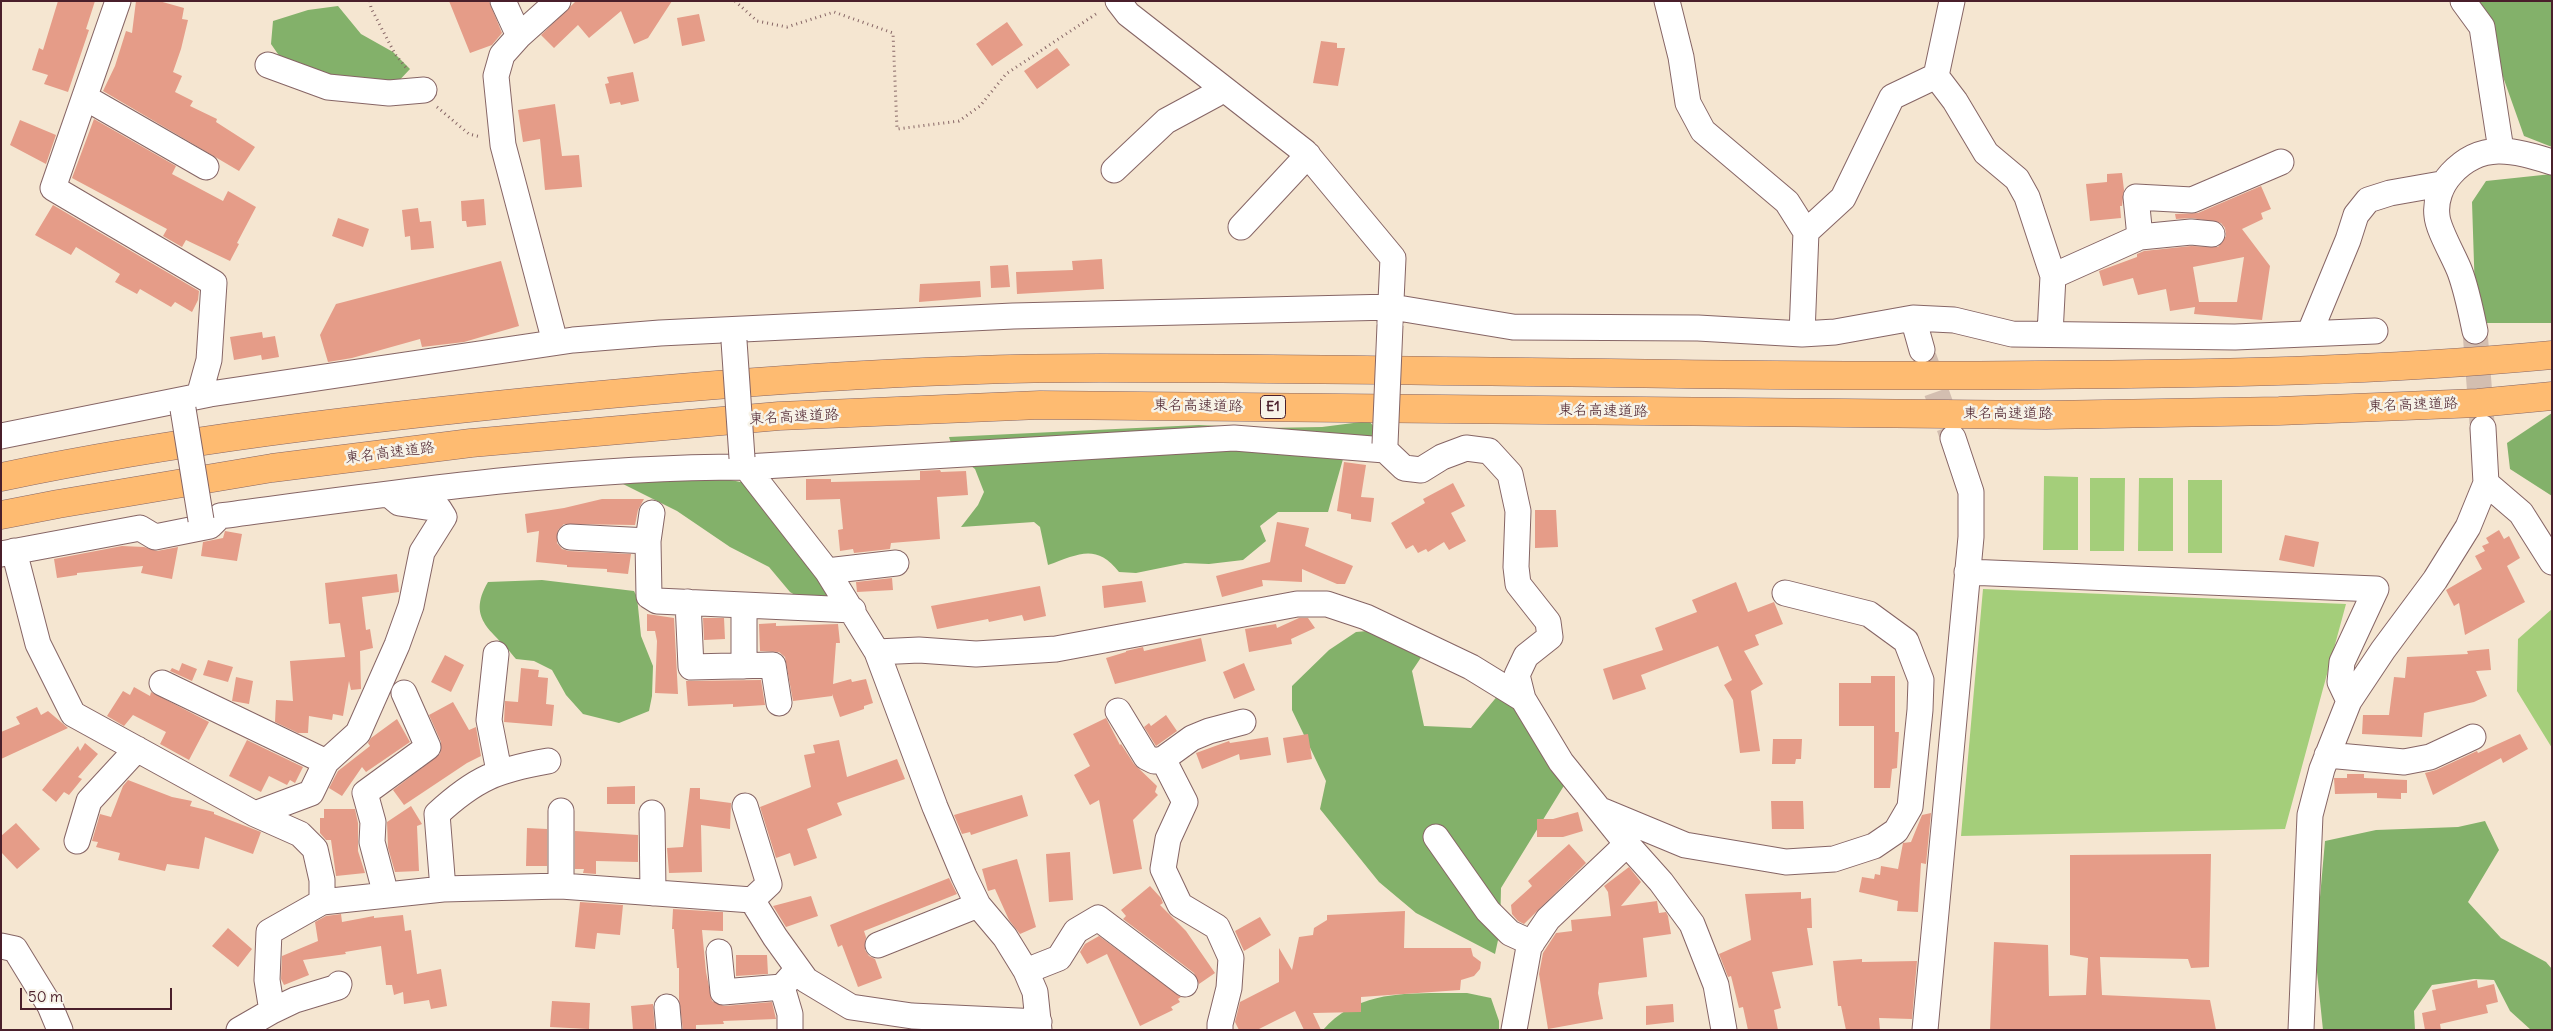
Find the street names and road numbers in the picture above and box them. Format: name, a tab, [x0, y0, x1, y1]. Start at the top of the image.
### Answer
street label: 東名高速道路	[2368, 394, 2458, 416]
street label: 東名高速道路	[1153, 396, 1243, 416]
road number: E1	[1260, 396, 1286, 418]
street label: 東名高速道路	[1558, 401, 1648, 421]
street label: 東名高速道路	[1963, 405, 2053, 423]
street label: 東名高速道路	[749, 406, 839, 428]
street label: 東名高速道路	[344, 439, 436, 467]

